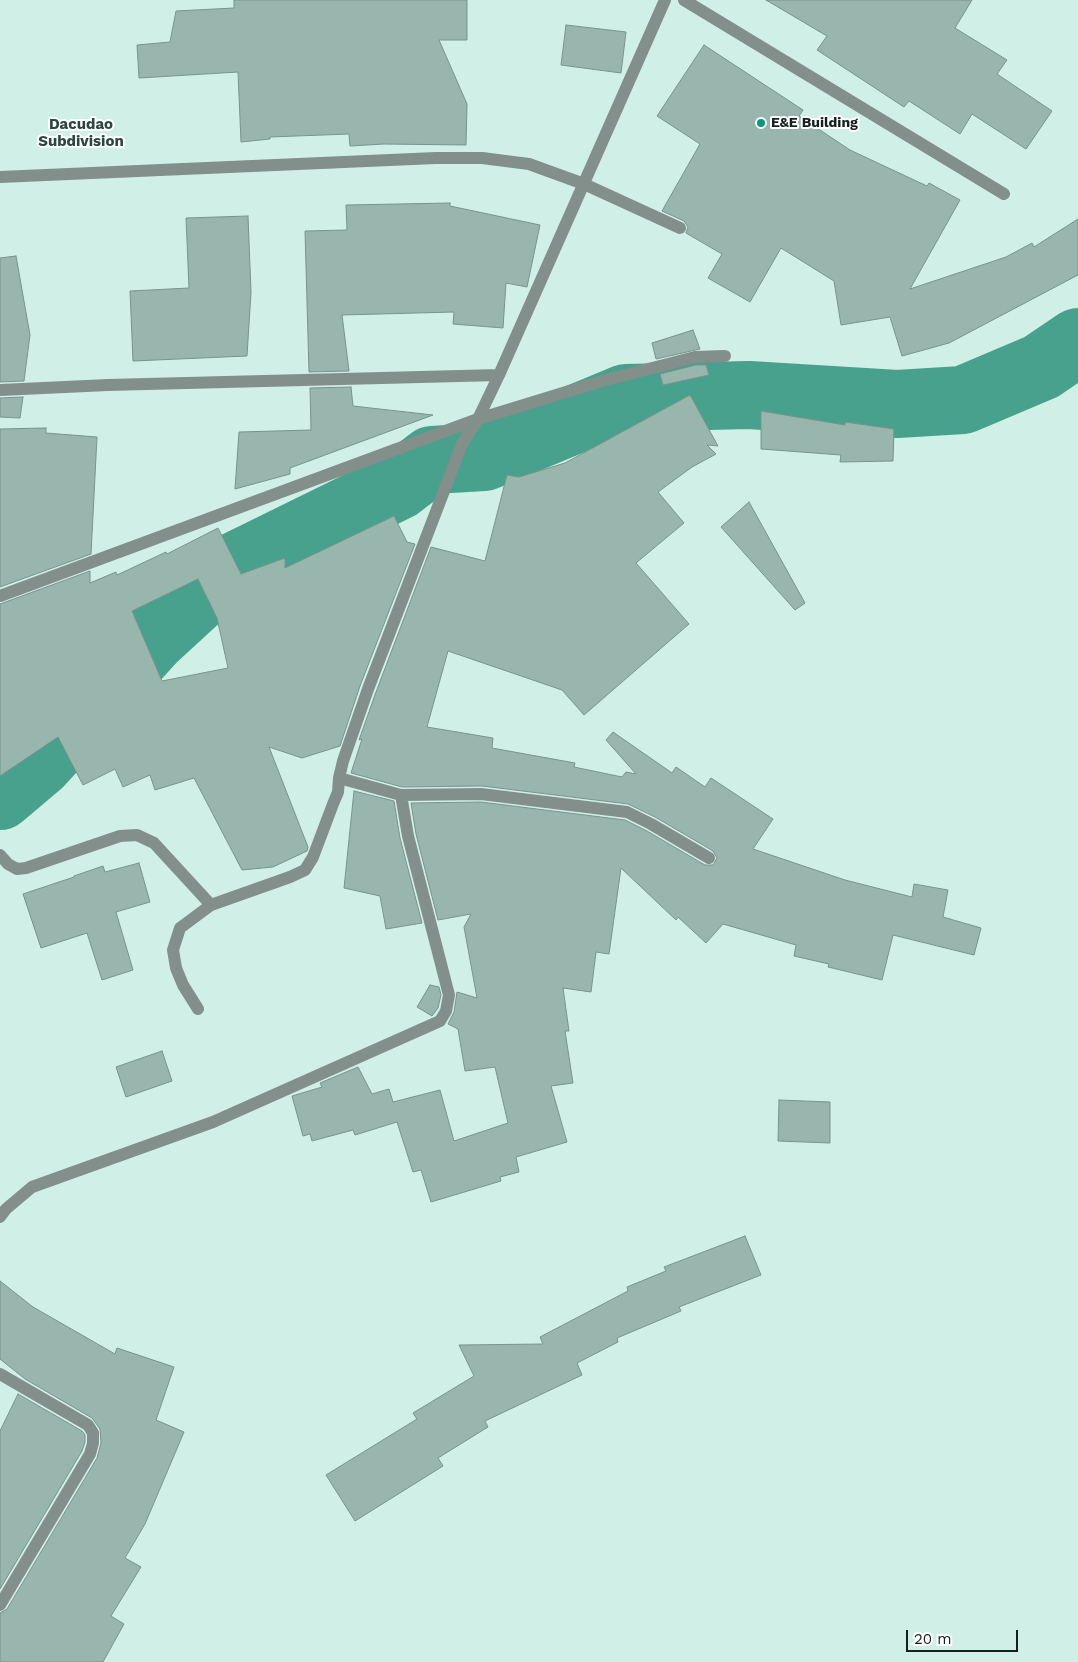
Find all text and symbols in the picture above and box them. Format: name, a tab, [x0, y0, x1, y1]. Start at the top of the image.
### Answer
place label: E&E Building	[771, 115, 858, 131]
district label: Dacudao Subdivision	[38, 116, 124, 151]
marker: E&E Building	[755, 117, 767, 129]
scale bar	[908, 1620, 1020, 1652]
text: 20 m	[914, 1630, 952, 1648]

